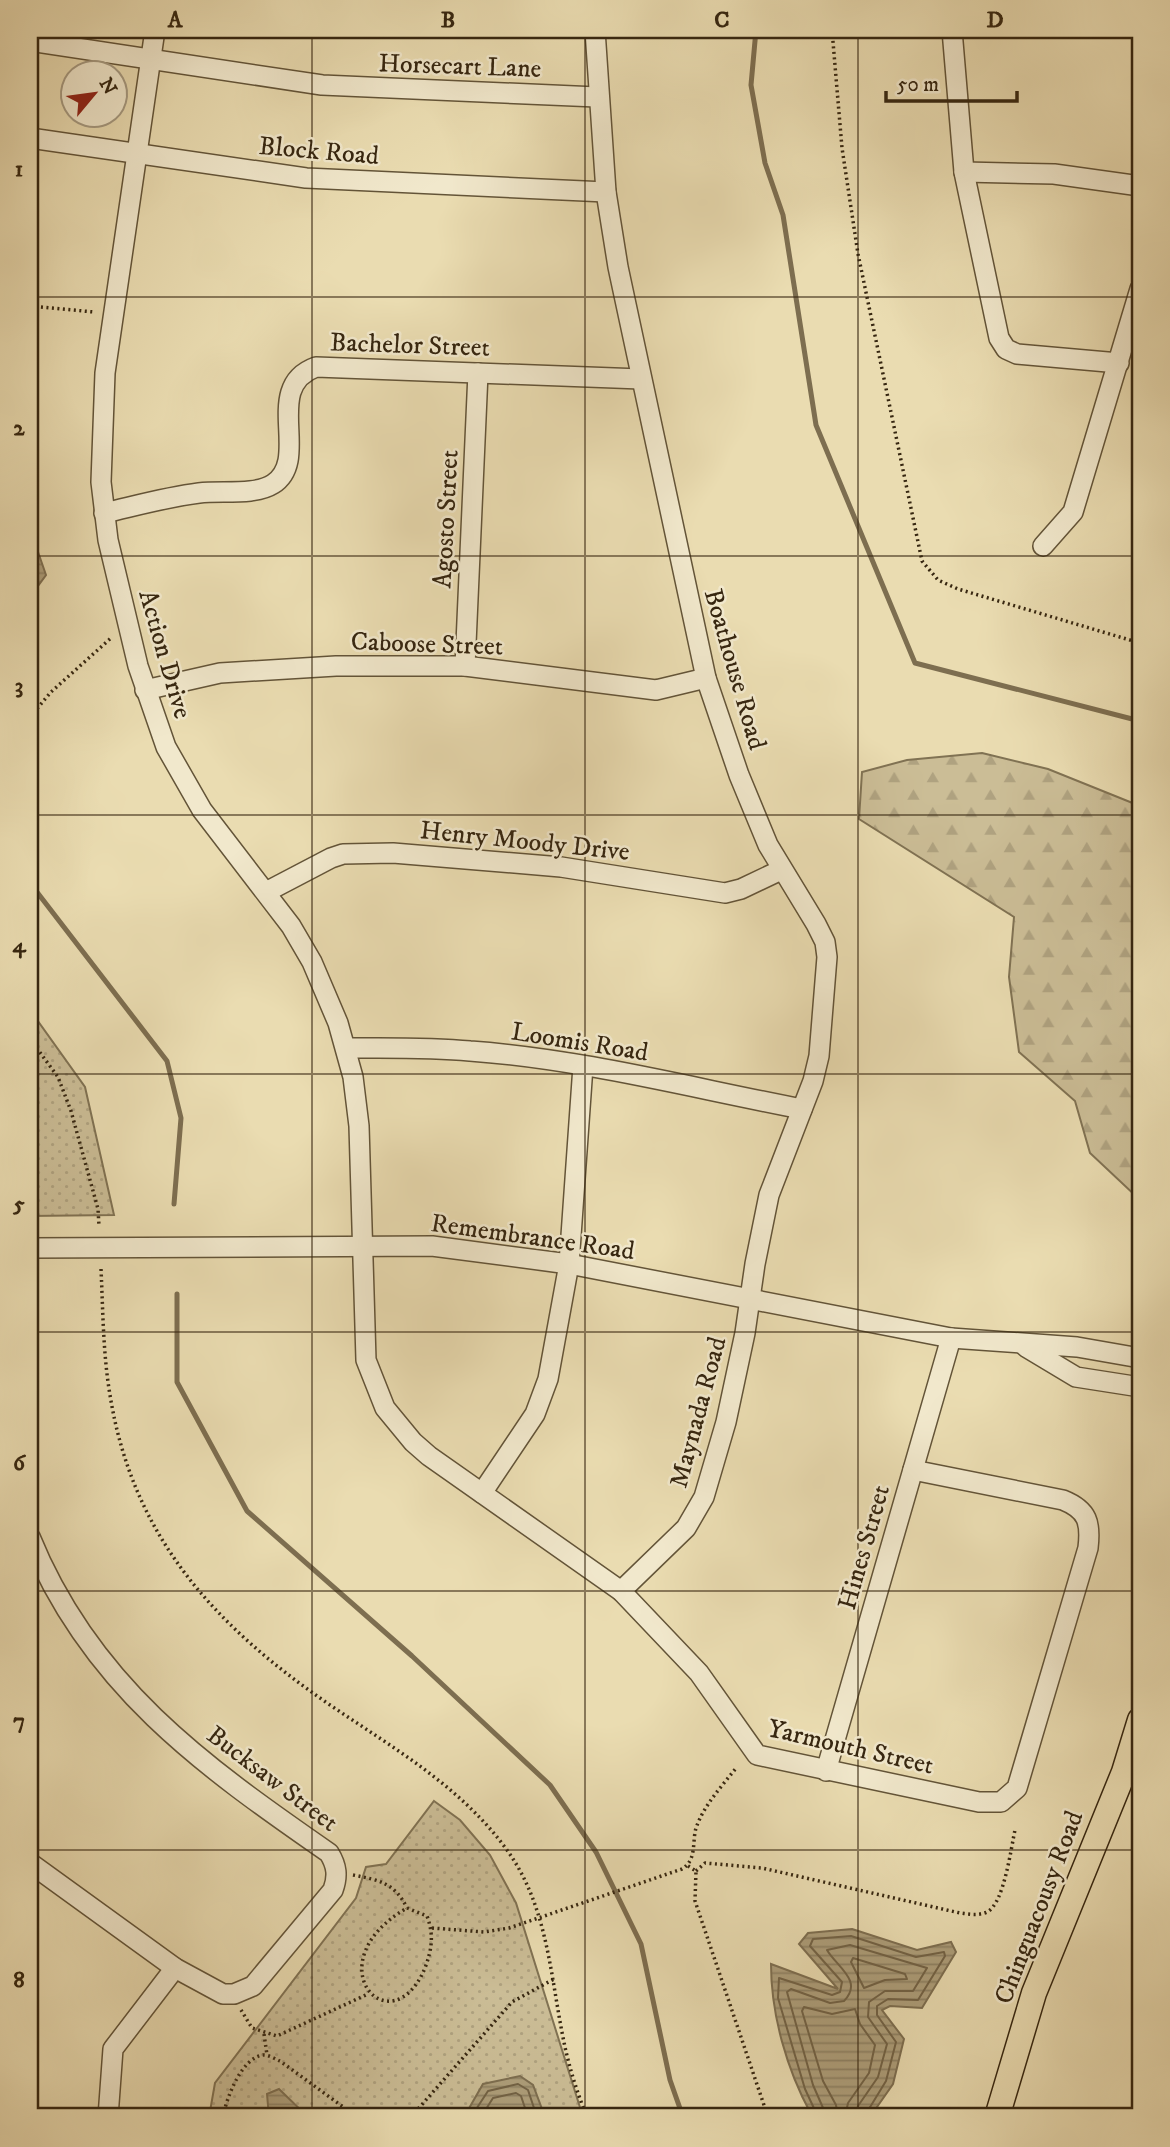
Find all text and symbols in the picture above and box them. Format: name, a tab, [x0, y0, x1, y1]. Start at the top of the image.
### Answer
text: A	[167, 6, 184, 35]
text: B	[441, 6, 455, 35]
text: C	[714, 6, 730, 35]
text: D	[986, 6, 1004, 35]
street label: Horsecart Lane	[378, 47, 542, 86]
north arrow	[60, 60, 130, 130]
scale bar	[886, 60, 1018, 104]
text: 50 m	[897, 72, 939, 98]
text: N	[94, 74, 122, 99]
street label: Block Road	[258, 130, 380, 173]
text: 1	[15, 155, 23, 184]
street label: Bachelor Street	[329, 326, 490, 365]
text: 2	[13, 414, 25, 443]
street label: Agosto Street	[426, 449, 467, 589]
street label: Boathouse Road	[696, 585, 773, 754]
street label: Action Drive	[130, 586, 199, 723]
street label: Caboose Street	[350, 625, 504, 664]
text: 3	[15, 672, 23, 701]
street label: Henry Moody Drive	[418, 814, 631, 869]
text: 4	[12, 931, 27, 960]
street label: Loomis Road	[509, 1015, 651, 1070]
text: 5	[12, 1190, 25, 1219]
street label: Remembrance Road	[429, 1207, 637, 1268]
street label: Maynada Road	[662, 1333, 734, 1492]
text: 6	[13, 1449, 27, 1478]
street label: Hines Street	[831, 1481, 898, 1614]
text: 7	[13, 1707, 25, 1736]
street label: Yarmouth Street	[765, 1712, 937, 1783]
street label: Bucksaw Street	[200, 1719, 344, 1839]
street label: Chinguacousy Road	[987, 1806, 1091, 2009]
text: 8	[13, 1966, 25, 1995]

